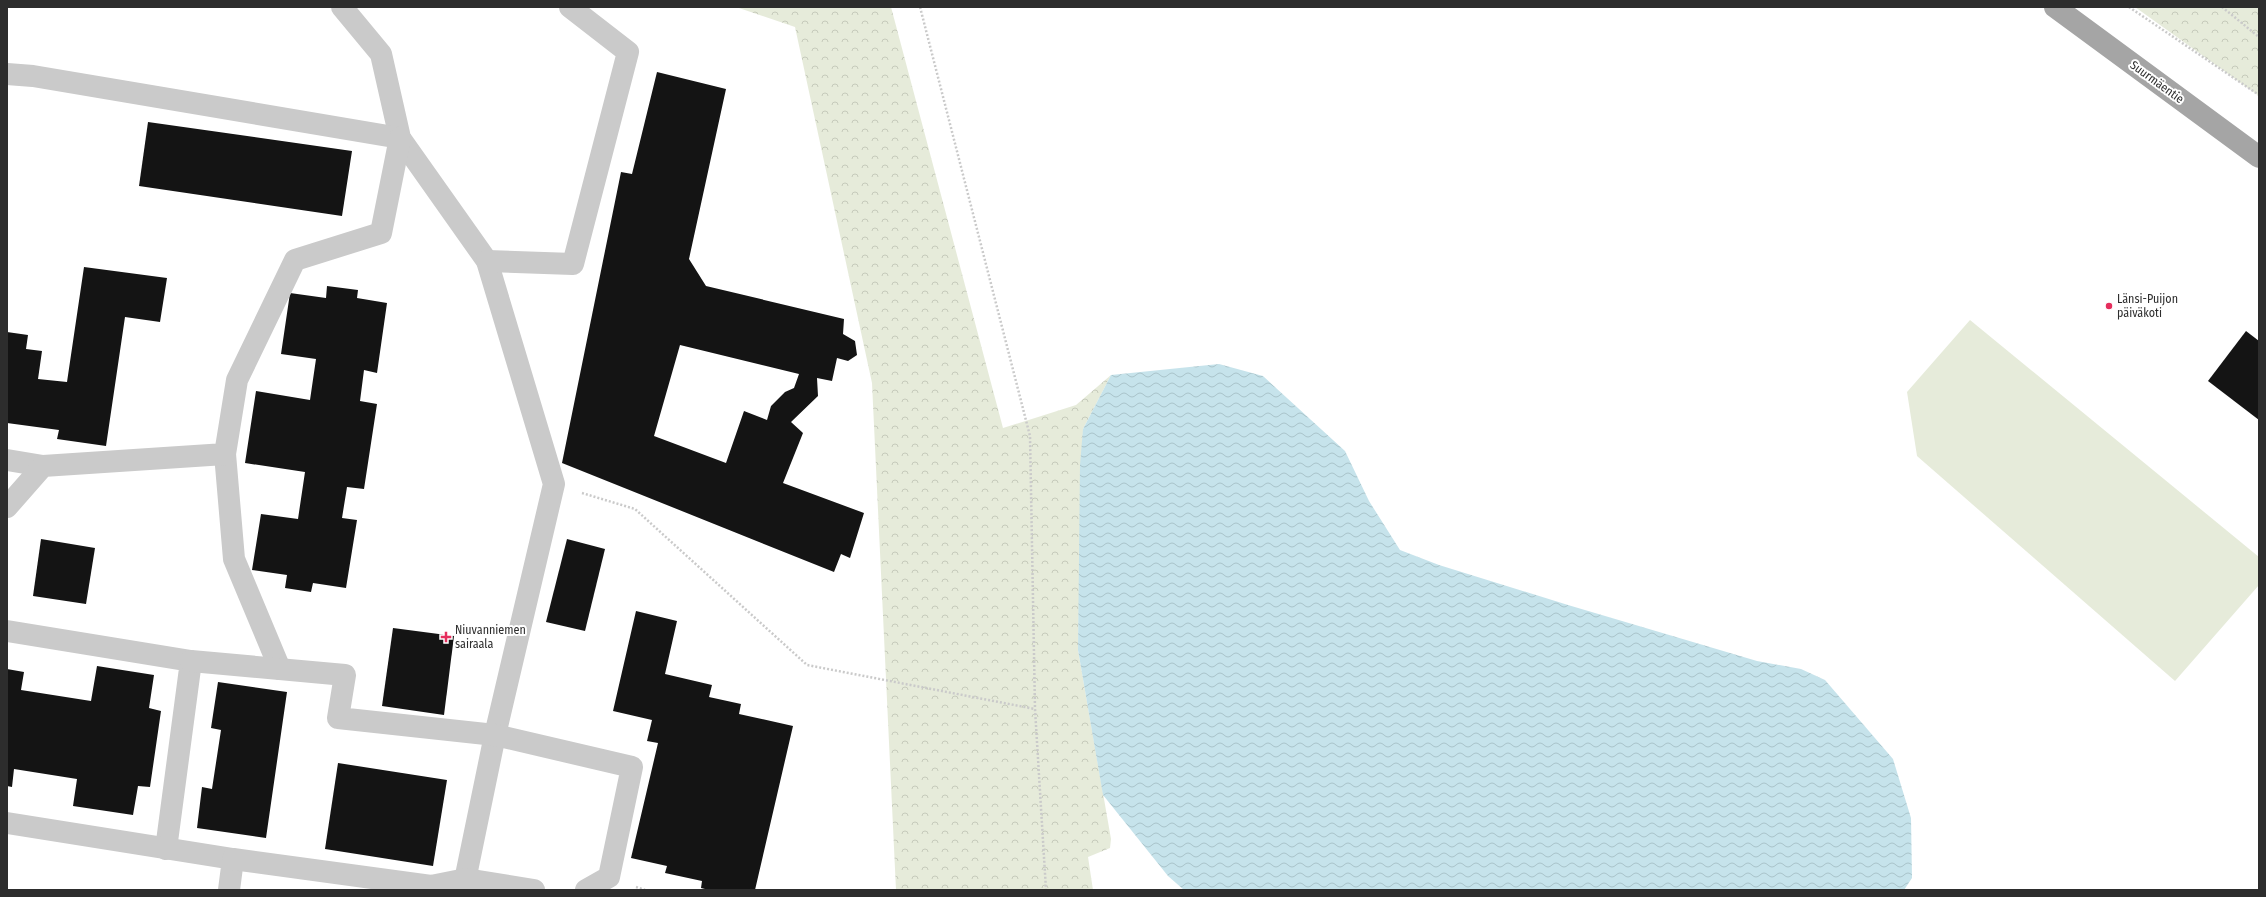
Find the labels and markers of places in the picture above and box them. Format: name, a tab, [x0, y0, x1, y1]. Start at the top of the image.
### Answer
place label: Länsi-Puijon päiväkoti	[2117, 292, 2178, 320]
marker: Länsi-Puijon päiväkoti	[2104, 301, 2114, 311]
place label: Niuvanniemen sairaala	[455, 623, 526, 651]
marker: Niuvanniemen sairaala	[440, 631, 452, 643]

